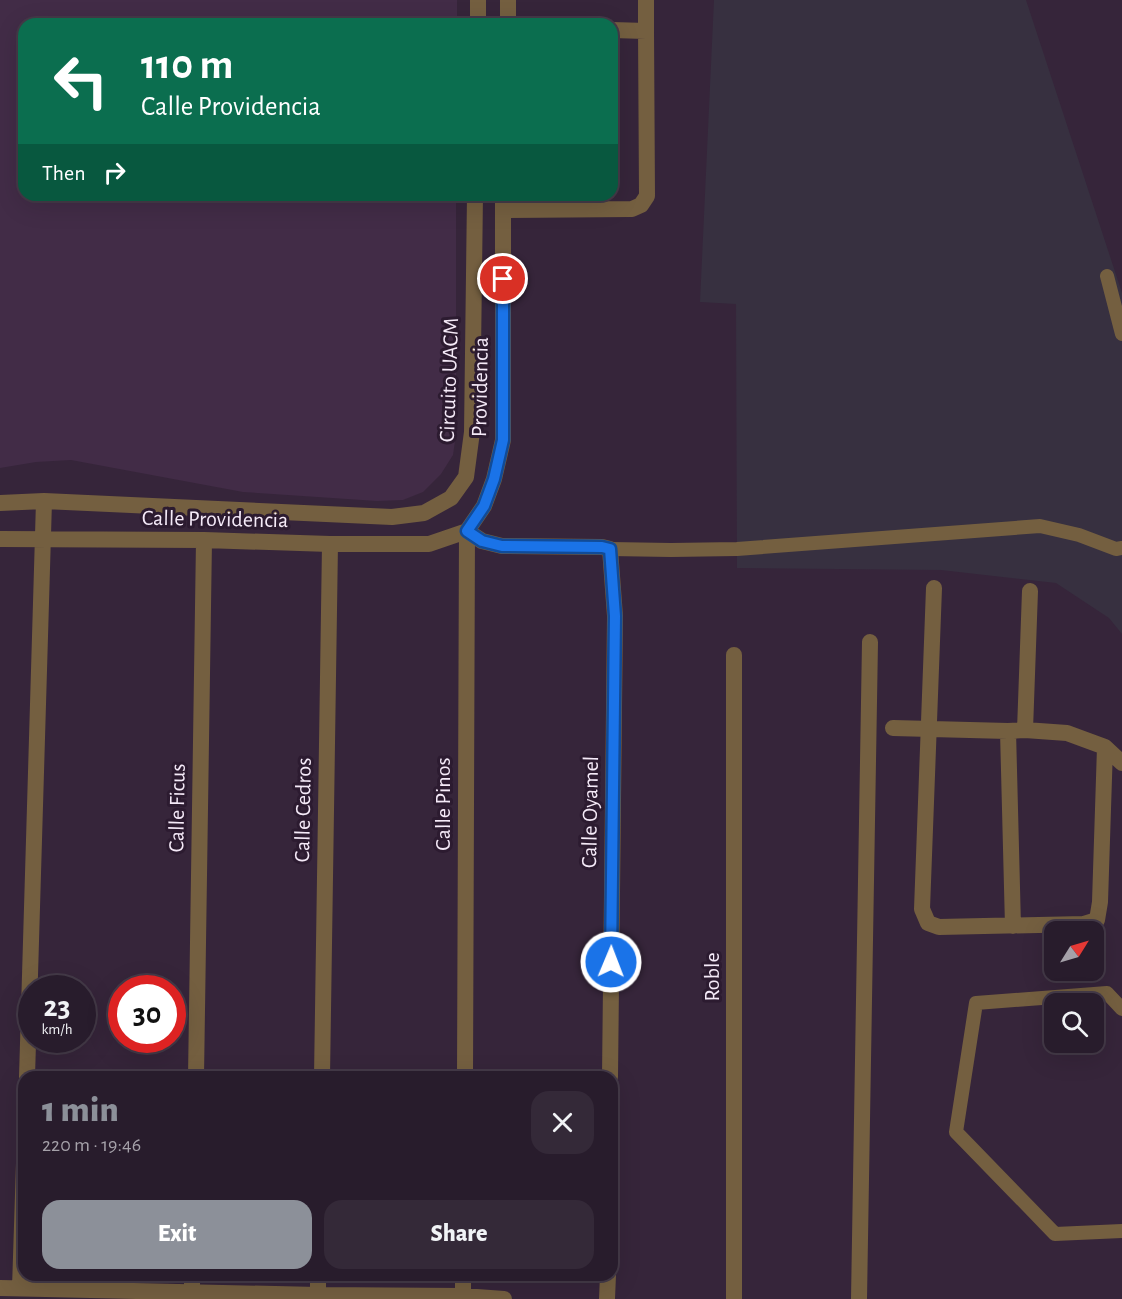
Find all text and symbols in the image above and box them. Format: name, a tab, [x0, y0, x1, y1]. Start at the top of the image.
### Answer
icon: left	[42, 42, 120, 120]
text: 110 m	[141, 44, 233, 86]
text: Calle Providencia	[141, 93, 321, 120]
icon: right	[98, 156, 131, 189]
text: Then	[42, 162, 86, 184]
pin	[477, 253, 528, 304]
icon: arrive	[486, 262, 519, 295]
street label: Circuito UACM	[436, 317, 462, 443]
street label: Providencia	[468, 337, 492, 437]
street label: Calle Providencia	[142, 507, 288, 531]
street label: Calle Oyamel	[578, 756, 602, 868]
street label: Calle Cedros	[291, 757, 315, 863]
street label: Calle Pinos	[432, 757, 454, 851]
street label: Calle Ficus	[165, 763, 189, 853]
north arrow	[1044, 921, 1104, 981]
map controls	[1044, 921, 1104, 1053]
position arrow	[579, 930, 643, 994]
street label: Roble	[701, 952, 723, 1002]
speed limit sign: 30	[108, 975, 186, 1053]
text: 23	[43, 992, 71, 1022]
button: search	[1044, 993, 1104, 1053]
text: km/h	[42, 1022, 72, 1037]
button: close	[531, 1091, 594, 1154]
text: 1 min	[42, 1092, 119, 1128]
text: 220 m · 19:46	[42, 1135, 141, 1155]
button: Exit	[42, 1200, 312, 1269]
button: Share	[324, 1200, 594, 1269]

